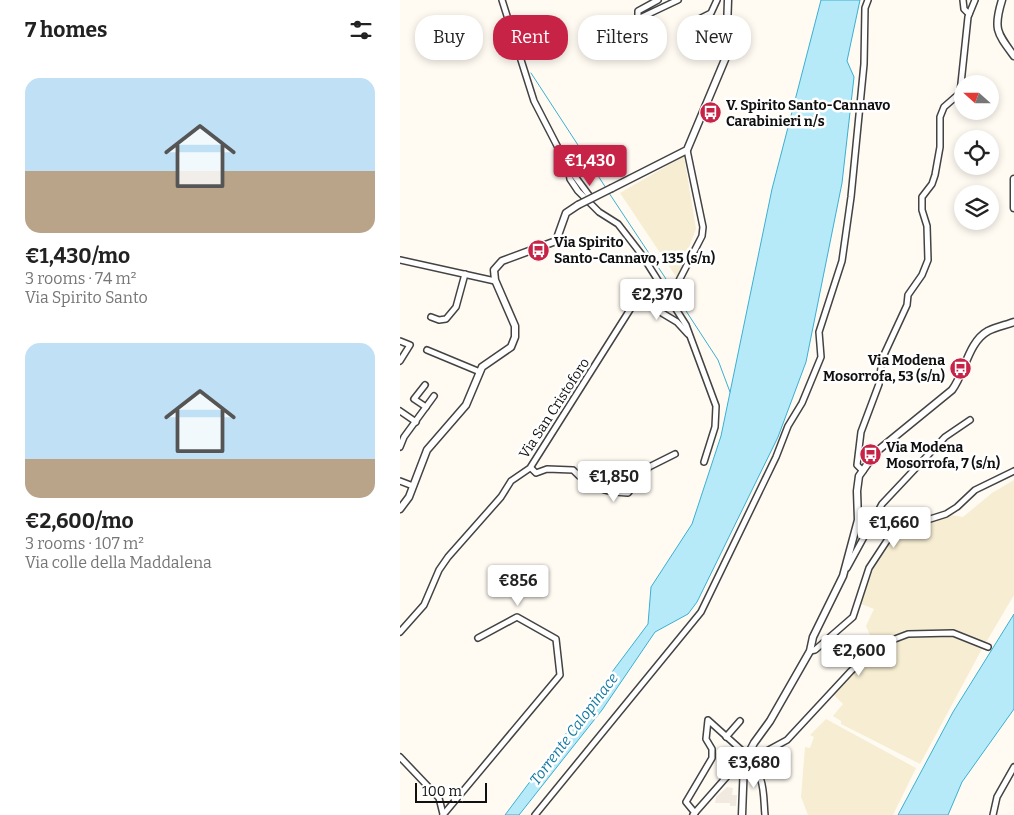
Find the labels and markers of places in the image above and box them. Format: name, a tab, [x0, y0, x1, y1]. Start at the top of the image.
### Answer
place label: V. Spirito Santo-Cannavo Carabinieri n/s	[726, 97, 890, 130]
bus stop icon: V. Spirito Santo-Cannavo Carabinieri n/s	[698, 101, 722, 125]
pin: €1,430	[549, 144, 631, 187]
place label: Via Spirito Santo-Cannavo, 135 (s/n)	[554, 234, 715, 267]
bus stop icon: Via Spirito Santo-Cannavo, 135 (s/n)	[526, 238, 550, 262]
pin: €2,370	[616, 278, 698, 321]
place label: Via Modena Mosorrofa, 53 (s/n)	[823, 352, 945, 385]
bus stop icon: Via Modena Mosorrofa, 53 (s/n)	[949, 356, 973, 380]
place label: Via Modena Mosorrofa, 7 (s/n)	[886, 439, 1000, 472]
bus stop icon: Via Modena Mosorrofa, 7 (s/n)	[858, 443, 882, 467]
pin: €1,850	[573, 460, 655, 503]
pin: €1,660	[853, 506, 935, 549]
pin: €856	[488, 564, 548, 607]
pin: €2,600	[818, 634, 900, 677]
pin: €3,680	[713, 746, 795, 789]

